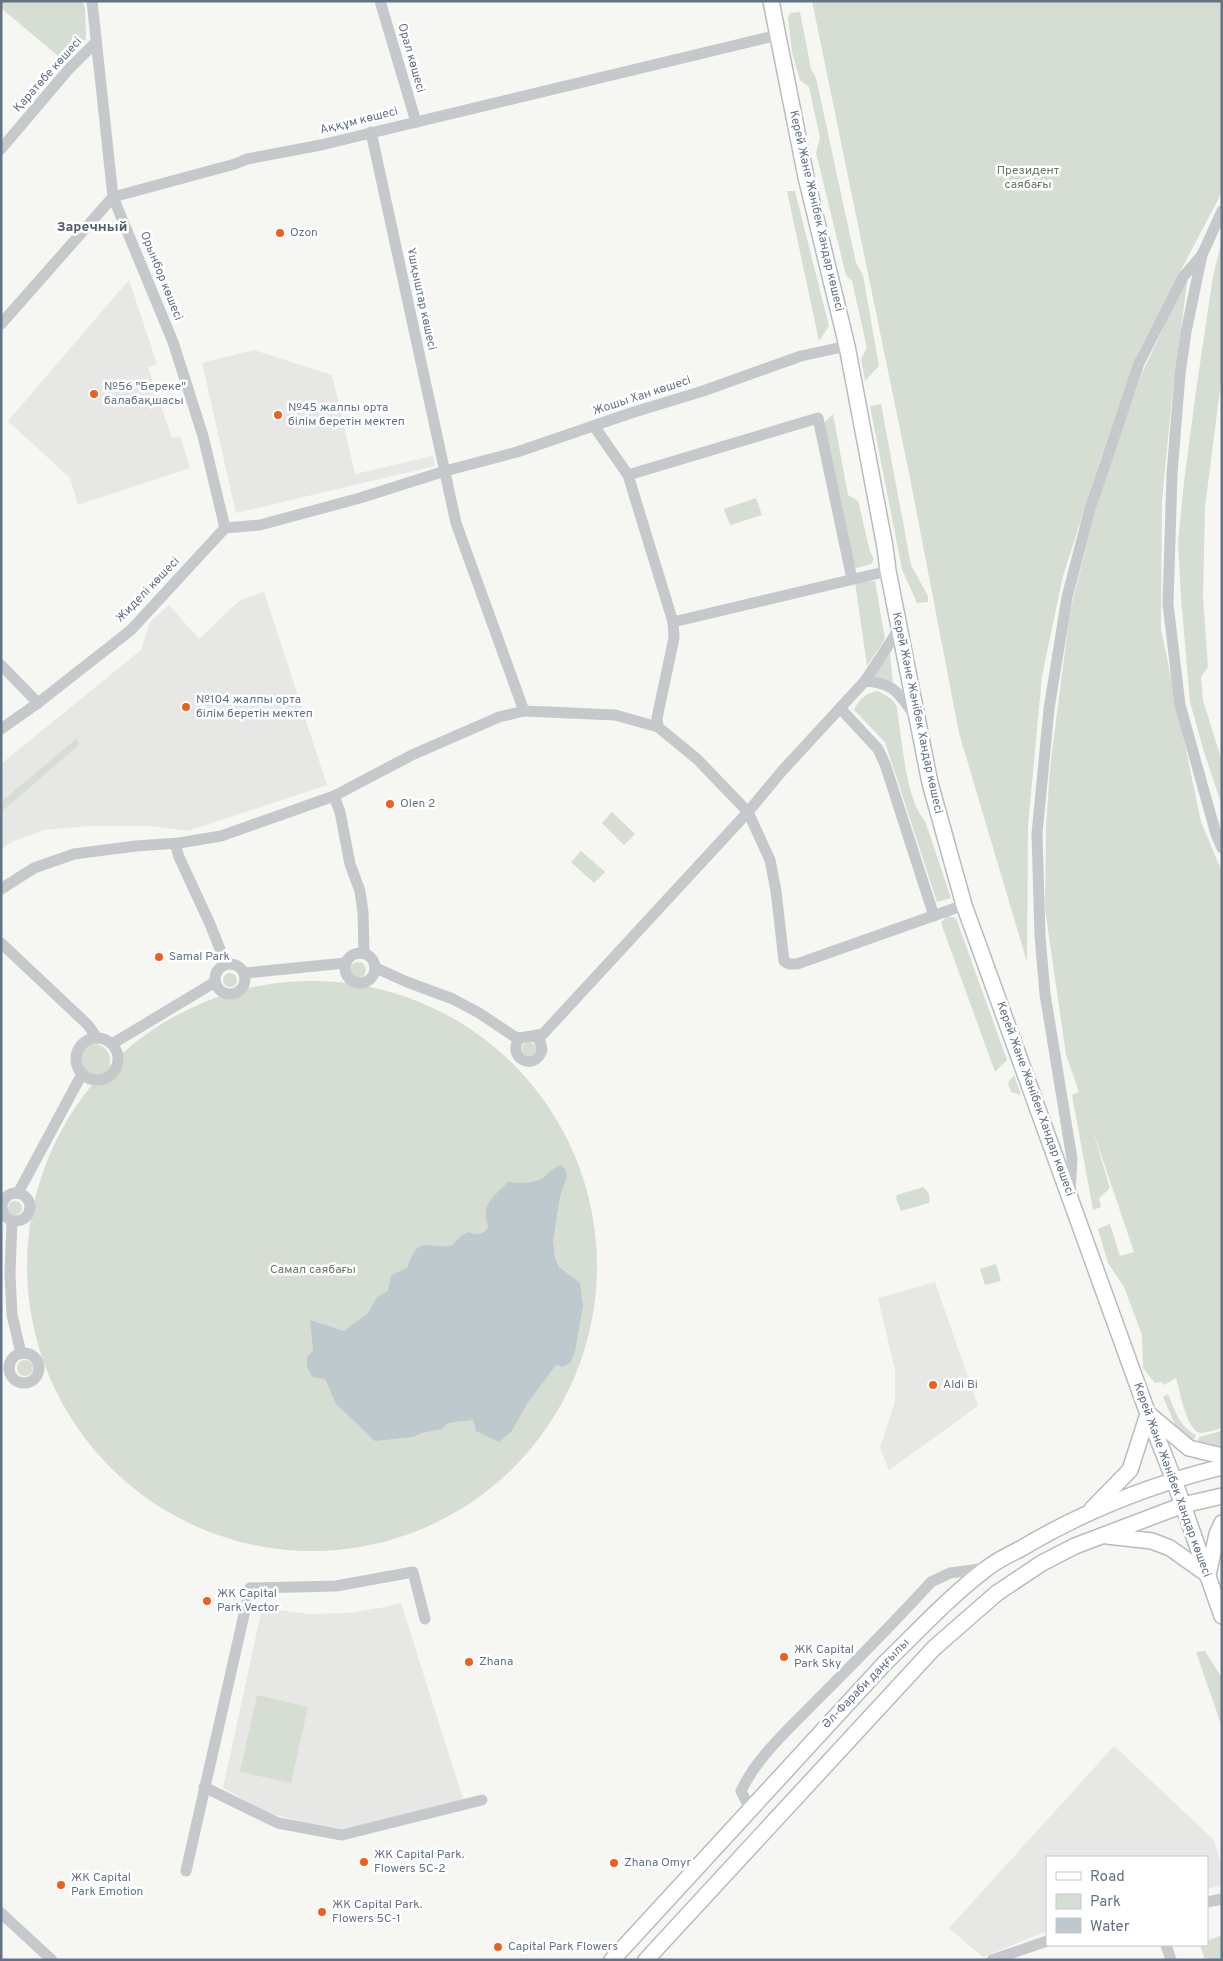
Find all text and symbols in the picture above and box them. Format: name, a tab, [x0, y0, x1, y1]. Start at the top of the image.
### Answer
street label: Орал көшесі	[393, 22, 429, 94]
street label: Қаратөбе көшесі	[10, 34, 86, 116]
street label: Аққұм көшесі	[318, 104, 400, 138]
street label: Керей Және Жәнібек Хандар көшесі	[785, 109, 847, 313]
park label: Президент саябағы	[997, 163, 1060, 193]
district label: Заречный	[57, 219, 127, 236]
place label: Ozon	[290, 225, 318, 241]
marker: Ozon	[274, 227, 286, 239]
street label: Орынбор көшесі	[136, 229, 186, 323]
street label: Ұшқыштар көшесі	[402, 246, 440, 352]
street label: Жошы Хан көшесі	[591, 373, 693, 419]
place label: №56 "Береке" балабақшасы	[104, 379, 186, 409]
marker: №56 "Береке" балабақшасы	[88, 388, 100, 400]
place label: №45 жалпы орта білім беретін мектеп	[288, 400, 405, 430]
marker: №45 жалпы орта білім беретін мектеп	[272, 409, 284, 421]
street label: Жиделі көшесі	[113, 554, 183, 626]
street label: Керей Және Жәнібек Хандар көшесі	[888, 611, 946, 815]
place label: №104 жалпы орта білім беретін мектеп	[196, 692, 313, 722]
marker: №104 жалпы орта білім беретін мектеп	[180, 701, 192, 713]
place label: Olen 2	[400, 796, 435, 812]
marker: Olen 2	[384, 798, 396, 810]
place label: Samal Park	[169, 949, 230, 965]
marker: Samal Park	[153, 951, 165, 963]
street label: Керей Және Жәнібек Хандар көшесі	[992, 999, 1078, 1199]
park label: Самал саябағы	[270, 1262, 356, 1278]
place label: Aldi Bi	[943, 1377, 978, 1393]
marker: Aldi Bi	[927, 1379, 939, 1391]
street label: Керей Және Жәнібек Хандар көшесі	[1129, 1380, 1215, 1580]
place label: ЖК Capital Park Vector	[217, 1586, 279, 1616]
marker: ЖК Capital Park Vector	[201, 1595, 213, 1607]
street label: Әл-Фараби даңғылы	[819, 1635, 913, 1733]
place label: ЖК Capital Park Sky	[794, 1642, 854, 1672]
marker: ЖК Capital Park Sky	[778, 1651, 790, 1663]
place label: Zhana	[479, 1654, 513, 1670]
marker: Zhana	[463, 1656, 475, 1668]
place label: ЖК Capital Park. Flowers 5C-2	[374, 1847, 465, 1877]
place label: Zhana Omyr	[624, 1855, 691, 1871]
marker: ЖК Capital Park. Flowers 5C-2	[358, 1856, 370, 1868]
legend	[1046, 1856, 1208, 1946]
marker: Zhana Omyr	[608, 1857, 620, 1869]
text: Road	[1090, 1868, 1125, 1887]
place label: ЖК Capital Park Emotion	[71, 1870, 143, 1900]
marker: ЖК Capital Park Emotion	[55, 1879, 67, 1891]
text: Park	[1090, 1893, 1121, 1912]
place label: ЖК Capital Park. Flowers 5C-1	[332, 1897, 423, 1927]
marker: ЖК Capital Park. Flowers 5C-1	[316, 1906, 328, 1918]
text: Water	[1090, 1918, 1130, 1937]
place label: Capital Park Flowers	[508, 1939, 618, 1955]
marker: Capital Park Flowers	[492, 1941, 504, 1953]

